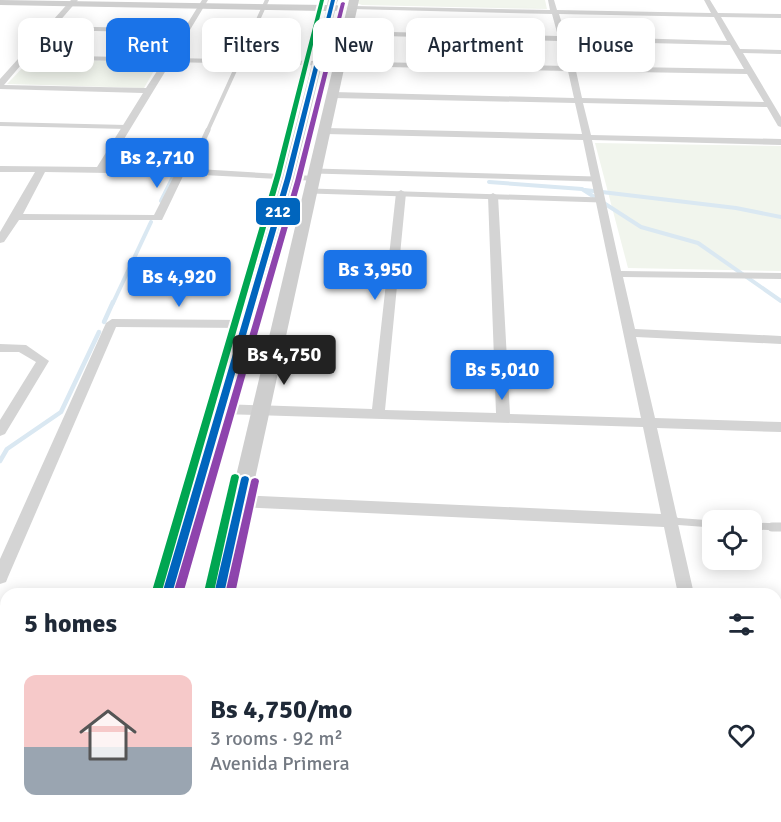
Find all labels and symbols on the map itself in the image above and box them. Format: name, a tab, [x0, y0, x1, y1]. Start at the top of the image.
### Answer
pin: Bs 2,710	[95, 138, 219, 189]
line badge: 212	[255, 197, 301, 226]
text: 212	[265, 202, 291, 222]
pin: Bs 3,950	[313, 250, 437, 301]
pin: Bs 4,920	[117, 257, 241, 308]
pin: Bs 4,750	[222, 335, 346, 386]
pin: Bs 5,010	[440, 350, 564, 401]

